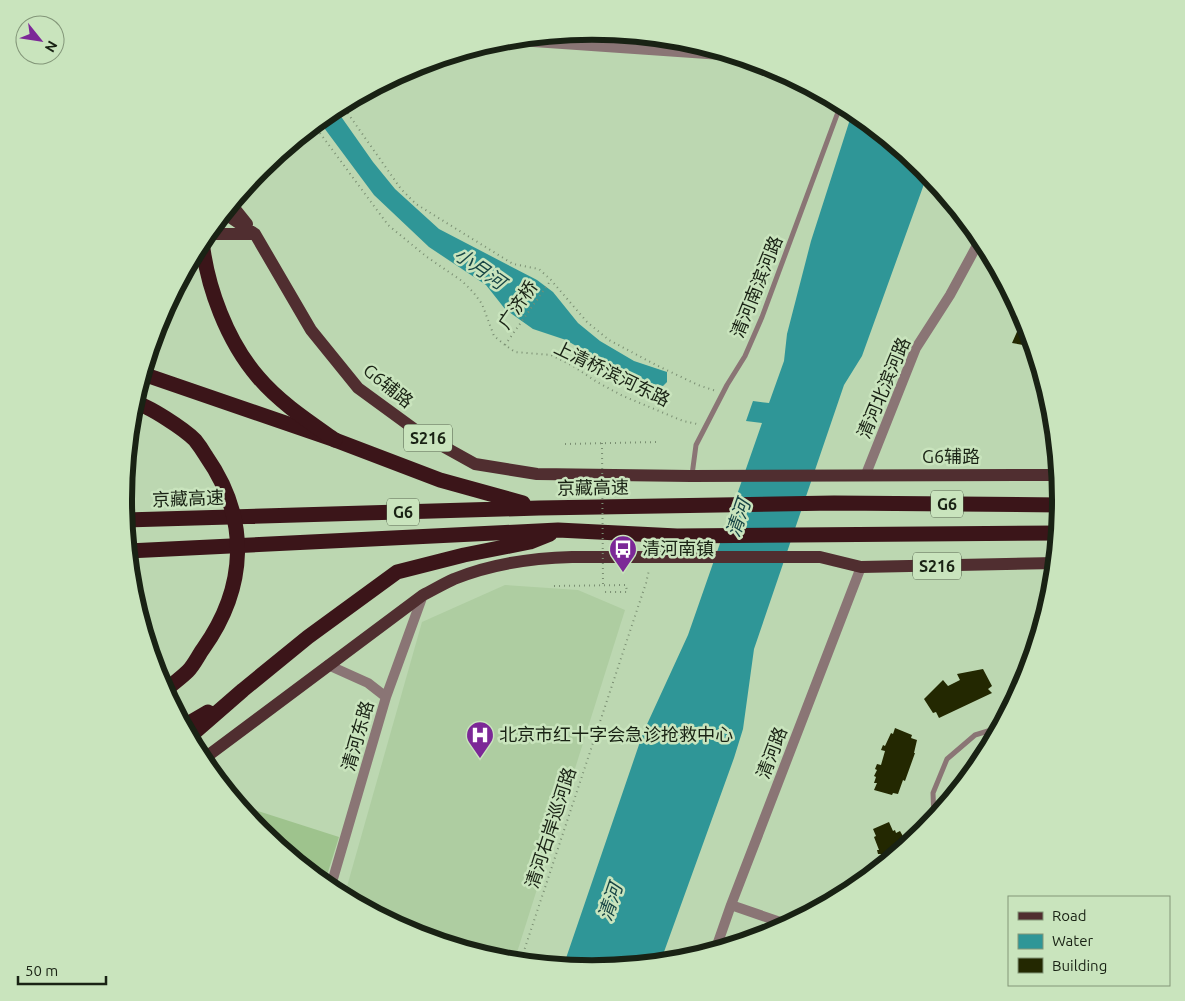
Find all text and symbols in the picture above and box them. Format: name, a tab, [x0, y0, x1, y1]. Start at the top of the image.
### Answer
north arrow	[15, 15, 65, 65]
text: N	[42, 38, 61, 55]
street label: 清河南滨河路	[727, 233, 786, 340]
water label: 小月河	[450, 243, 513, 296]
street label: 广济桥	[494, 277, 541, 332]
street label: 清河北滨河路	[853, 334, 913, 441]
street label: 上清桥滨河东路	[551, 336, 673, 410]
street label: G6辅路	[360, 359, 417, 411]
road number: S216	[404, 424, 452, 452]
street label: G6辅路	[922, 446, 980, 466]
street label: 京藏高速	[557, 476, 629, 498]
street label: 京藏高速	[152, 487, 224, 509]
road number: G6	[931, 490, 963, 518]
water label: 清河	[721, 493, 756, 540]
road number: G6	[387, 498, 419, 526]
bus stop icon: 清河南镇	[608, 534, 638, 573]
place label: 清河南镇	[642, 538, 714, 558]
road number: S216	[913, 552, 961, 580]
street label: 清河东路	[338, 698, 377, 773]
hospital icon: 北京市红十字会急诊抢救中心	[465, 720, 495, 759]
place label: 北京市红十字会急诊抢救中心	[499, 724, 733, 744]
street label: 清河路	[752, 724, 790, 781]
street label: 清河右岸巡河路	[521, 765, 579, 891]
water label: 清河	[593, 877, 628, 924]
legend	[1008, 896, 1170, 986]
text: Road	[1052, 907, 1087, 924]
text: Water	[1052, 932, 1093, 949]
scale bar	[18, 954, 105, 986]
text: Building	[1052, 957, 1107, 974]
text: 50 m	[25, 962, 58, 979]

